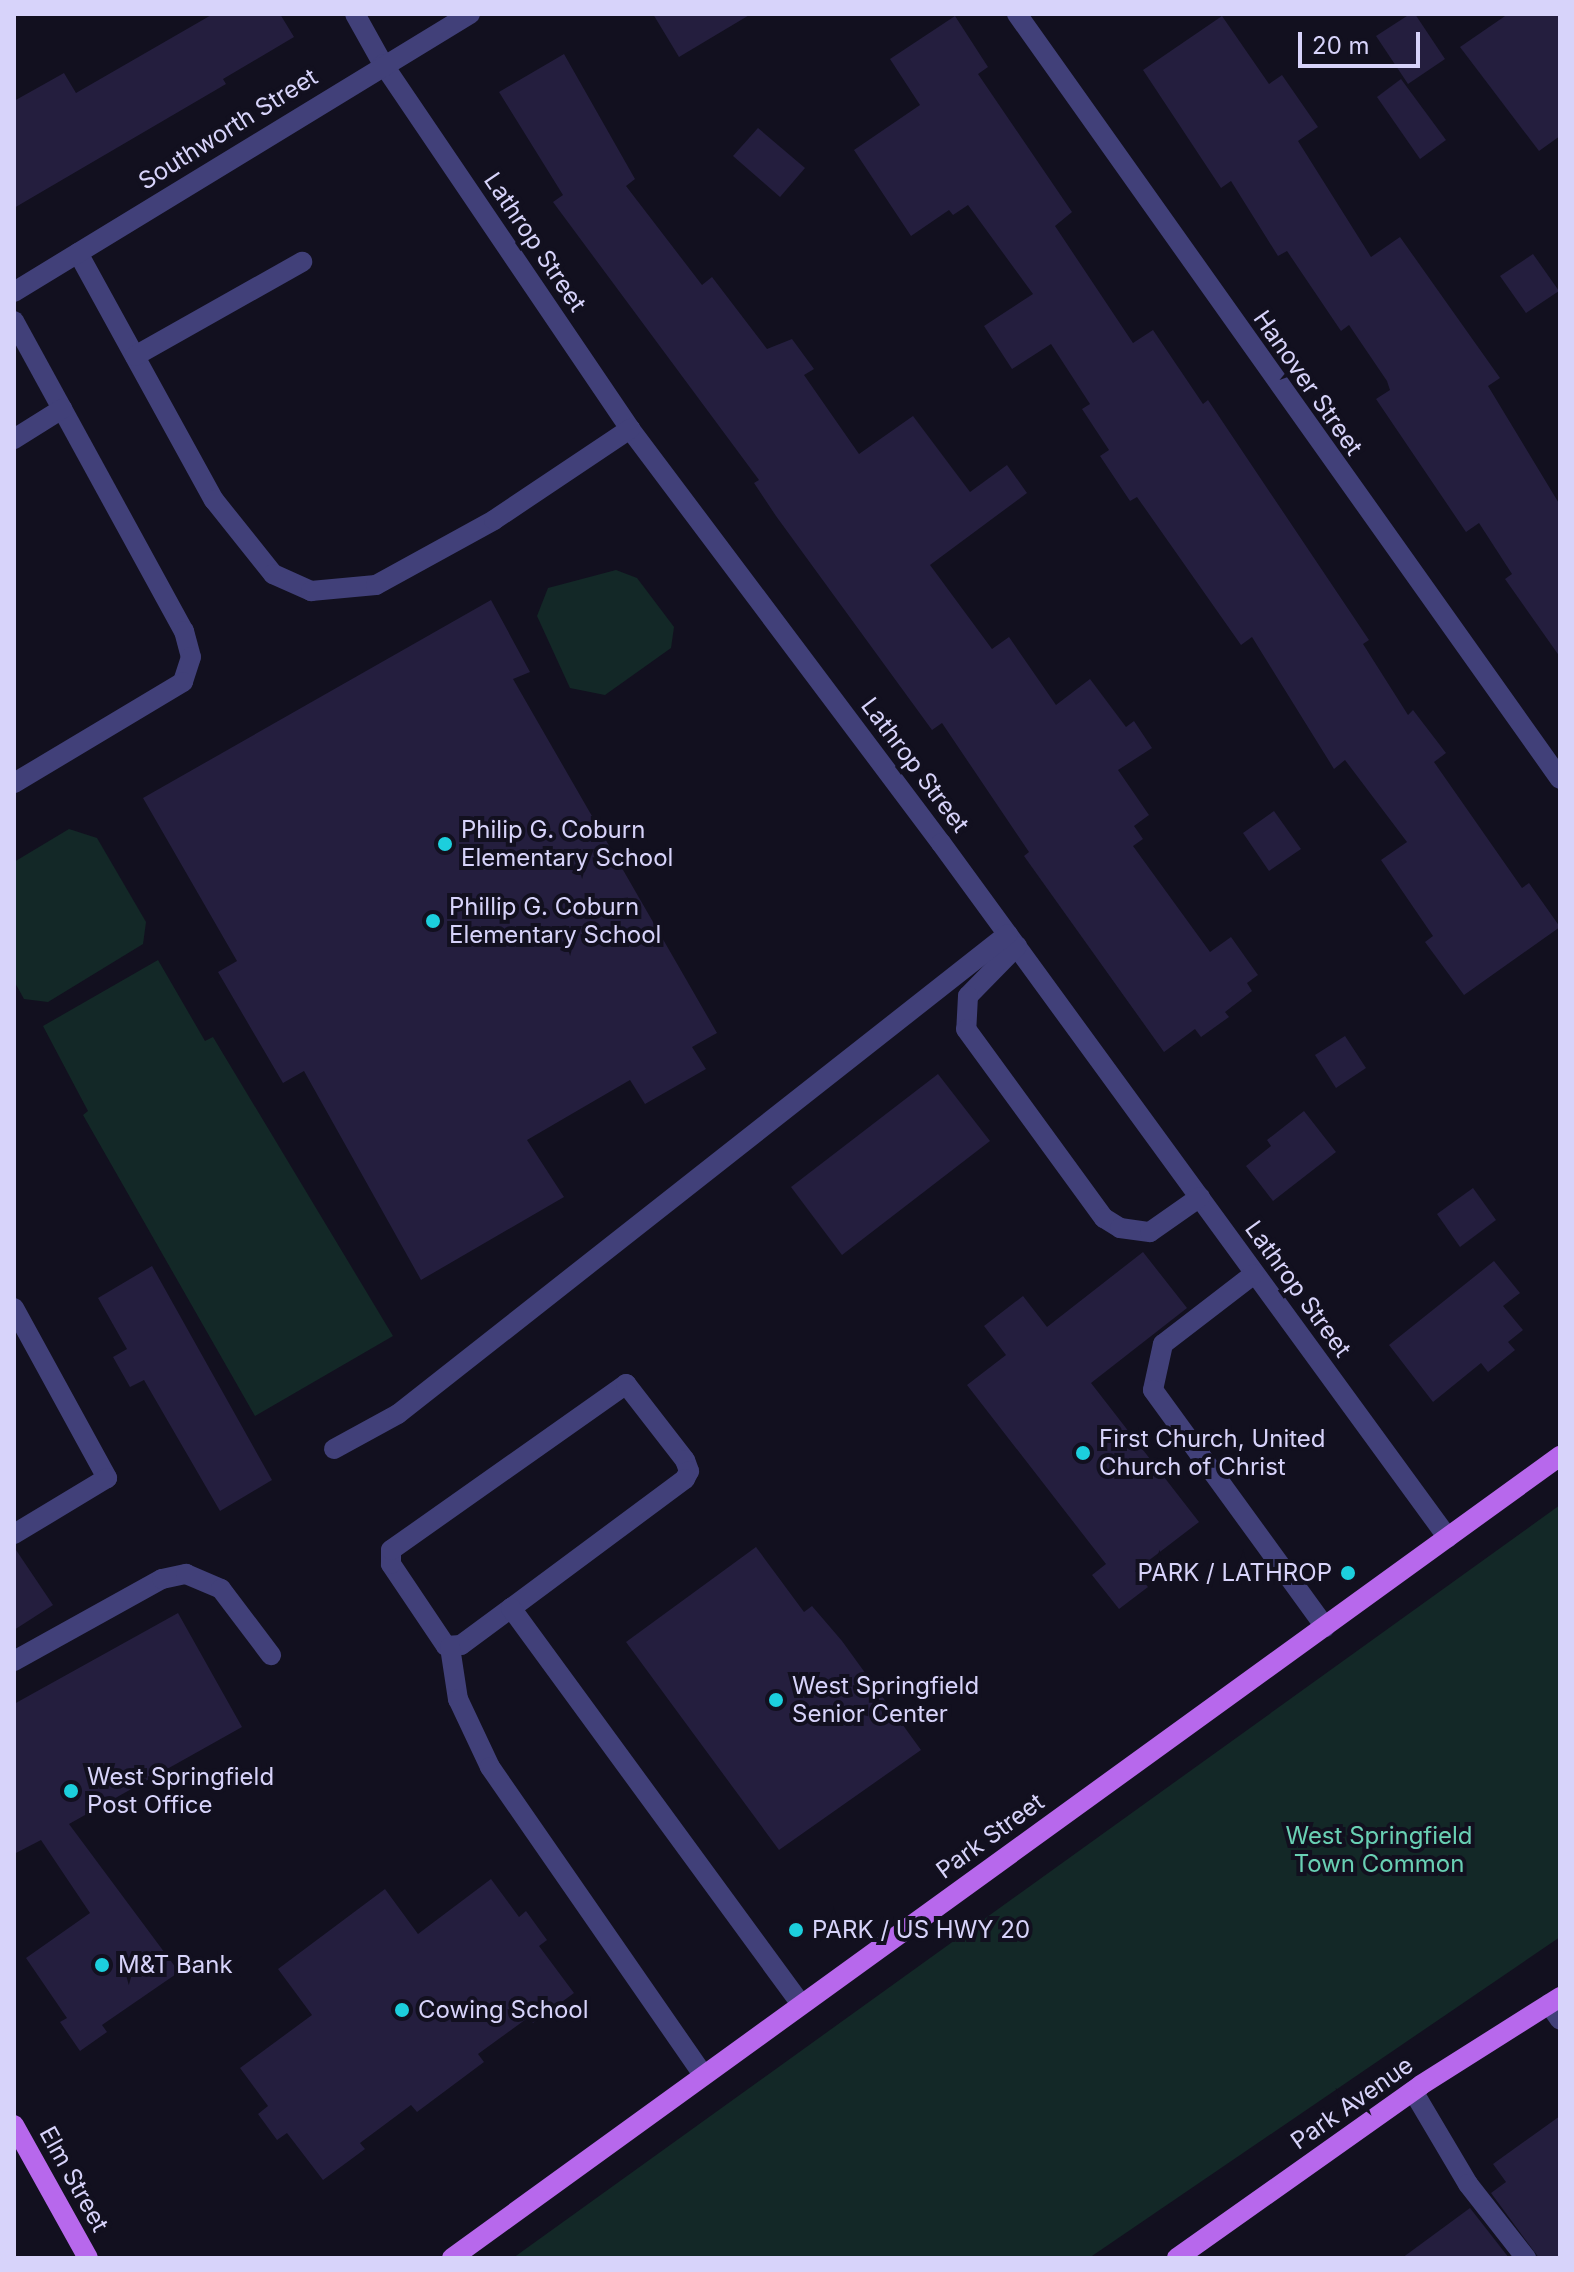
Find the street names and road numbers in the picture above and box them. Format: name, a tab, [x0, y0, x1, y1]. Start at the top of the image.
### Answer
street label: Southworth Street	[133, 62, 323, 196]
street label: Lathrop Street	[478, 167, 592, 317]
street label: Hanover Street	[1247, 305, 1369, 461]
street label: Lathrop Street	[855, 692, 975, 838]
street label: Lathrop Street	[1239, 1215, 1357, 1363]
street label: Park Street	[931, 1787, 1049, 1885]
street label: Park Avenue	[1285, 2050, 1419, 2156]
street label: Elm Street	[33, 2121, 115, 2237]

